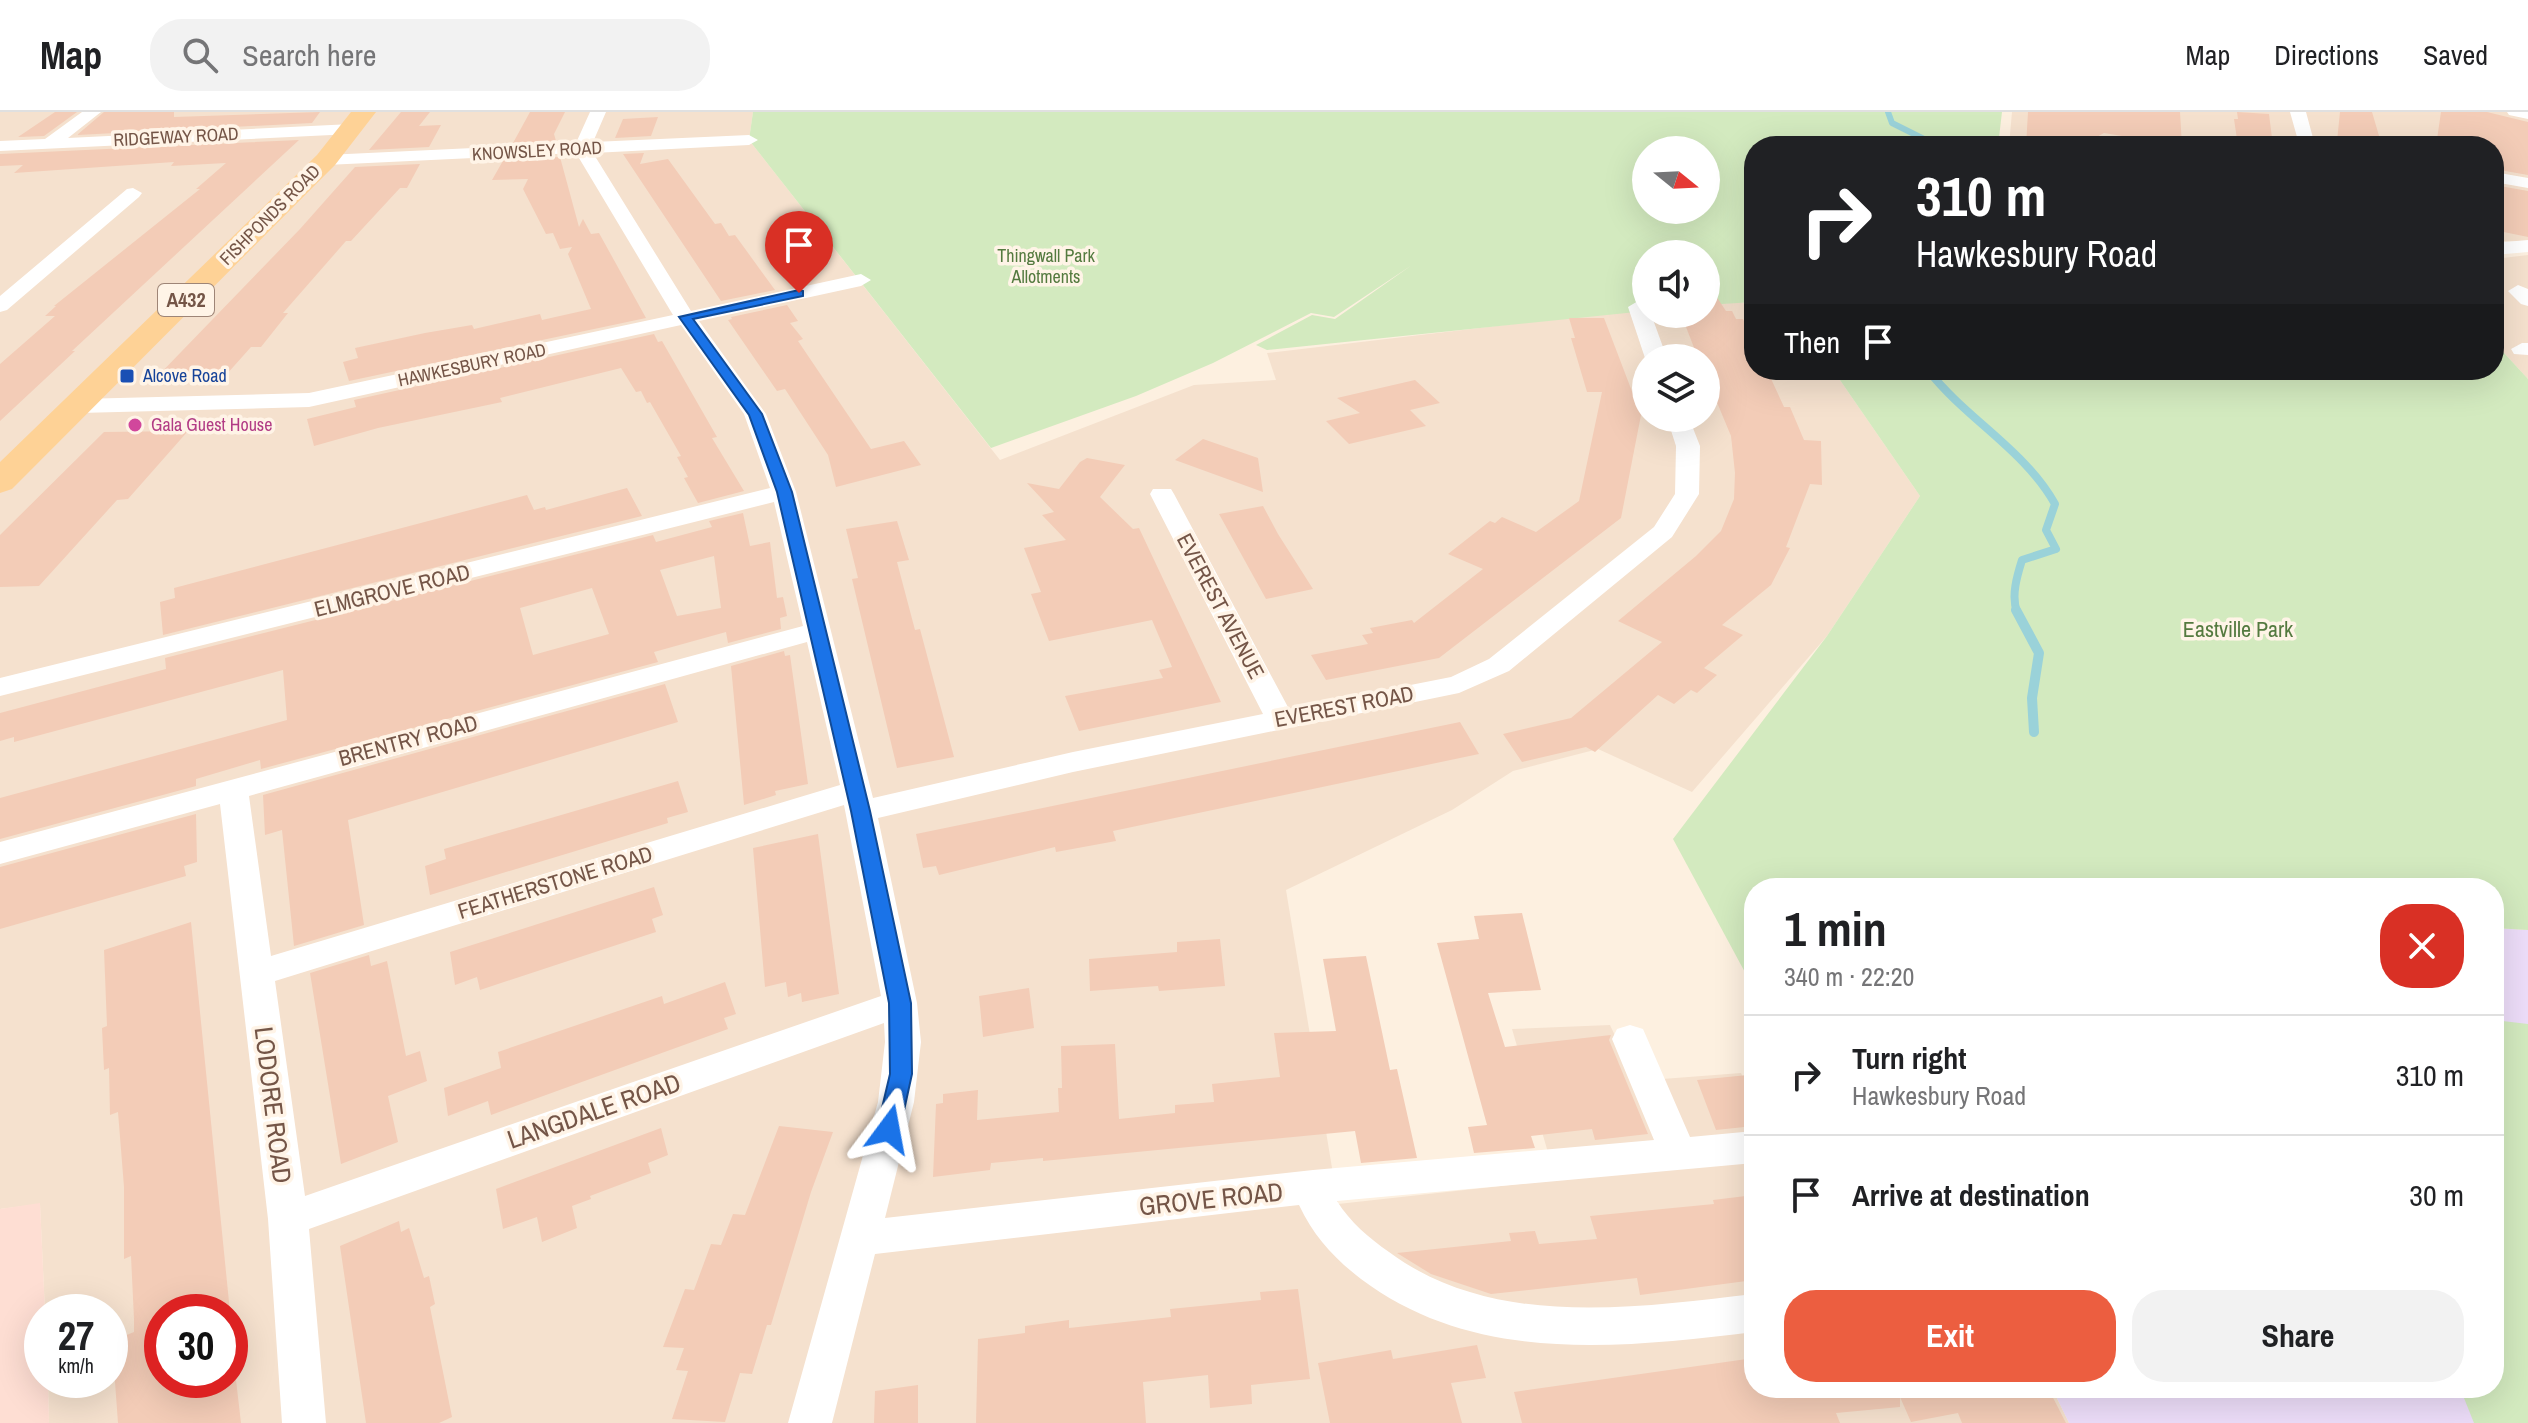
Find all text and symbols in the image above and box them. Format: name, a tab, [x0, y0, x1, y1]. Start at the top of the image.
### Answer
search box	[150, 19, 710, 91]
text: Map	[40, 30, 102, 81]
icon: search	[178, 33, 222, 77]
text: Search here	[242, 35, 376, 75]
text: Map	[2186, 36, 2230, 74]
text: Directions	[2274, 36, 2379, 74]
text: Saved	[2423, 36, 2488, 74]
street label: RIDGEWAY ROAD	[113, 121, 239, 152]
street label: KNOWSLEY ROAD	[471, 135, 603, 166]
north arrow	[1632, 136, 1720, 224]
map controls	[1632, 136, 1720, 432]
text: 310 m	[1916, 158, 2046, 233]
street label: FISHPONDS ROAD	[214, 159, 325, 270]
icon: right	[1784, 168, 1888, 272]
pin	[765, 211, 833, 293]
icon: arrive	[777, 223, 821, 267]
text: Hawkesbury Road	[1916, 230, 2157, 278]
button: sound	[1632, 240, 1720, 328]
park label: Thingwall Park Allotments	[997, 243, 1095, 289]
road number: A432	[158, 284, 214, 316]
icon: arrive	[1856, 320, 1900, 364]
text: Then	[1784, 322, 1840, 362]
street label: HAWKESBURY ROAD	[396, 337, 548, 392]
button: layers	[1632, 344, 1720, 432]
place label: Alcove Road	[142, 363, 227, 388]
marker: Alcove Road	[118, 367, 136, 385]
place label: Gala Guest House	[151, 412, 272, 437]
marker: Gala Guest House	[126, 416, 144, 434]
street label: EVEREST AVENUE	[1170, 528, 1272, 684]
street label: ELMGROVE ROAD	[311, 556, 473, 624]
park label: Eastville Park	[2183, 614, 2294, 644]
street label: EVEREST ROAD	[1272, 678, 1416, 734]
street label: BRENTRY ROAD	[335, 707, 481, 773]
street label: FEATHERSTONE ROAD	[454, 838, 656, 926]
text: 1 min	[1784, 896, 1887, 961]
button: close	[2380, 904, 2464, 988]
text: 340 m · 22:20	[1784, 959, 1914, 994]
street label: LODORE ROAD	[247, 1025, 300, 1185]
text: Turn right	[1852, 1038, 1966, 1078]
icon: right	[1784, 1053, 1828, 1097]
text: 310 m	[2396, 1055, 2464, 1095]
street label: LANGDALE ROAD	[502, 1064, 685, 1157]
text: Hawkesbury Road	[1852, 1078, 2026, 1113]
position arrow	[847, 1087, 931, 1171]
icon: arrive	[1784, 1173, 1828, 1217]
street label: GROVE ROAD	[1137, 1174, 1285, 1223]
text: Arrive at destination	[1852, 1175, 2090, 1215]
text: 30 m	[2409, 1175, 2464, 1215]
button: Exit	[1784, 1290, 2116, 1382]
button: Share	[2132, 1290, 2464, 1382]
speed limit sign: 30	[144, 1294, 248, 1398]
text: 27	[58, 1309, 94, 1362]
text: km/h	[58, 1352, 94, 1379]

